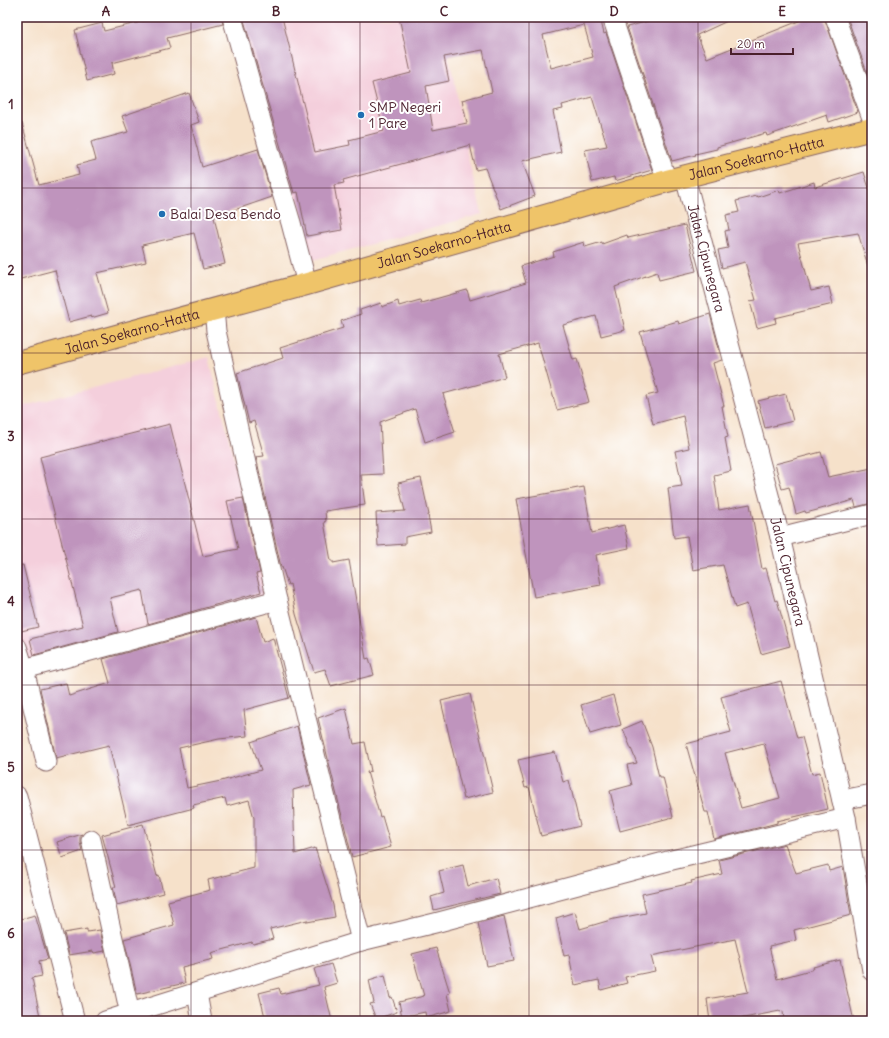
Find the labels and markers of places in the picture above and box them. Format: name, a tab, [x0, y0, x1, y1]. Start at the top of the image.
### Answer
place label: SMP Negeri 1 Pare	[369, 98, 441, 132]
marker: SMP Negeri 1 Pare	[356, 110, 366, 120]
place label: Balai Desa Bendo	[170, 205, 281, 223]
marker: Balai Desa Bendo	[157, 209, 167, 219]

